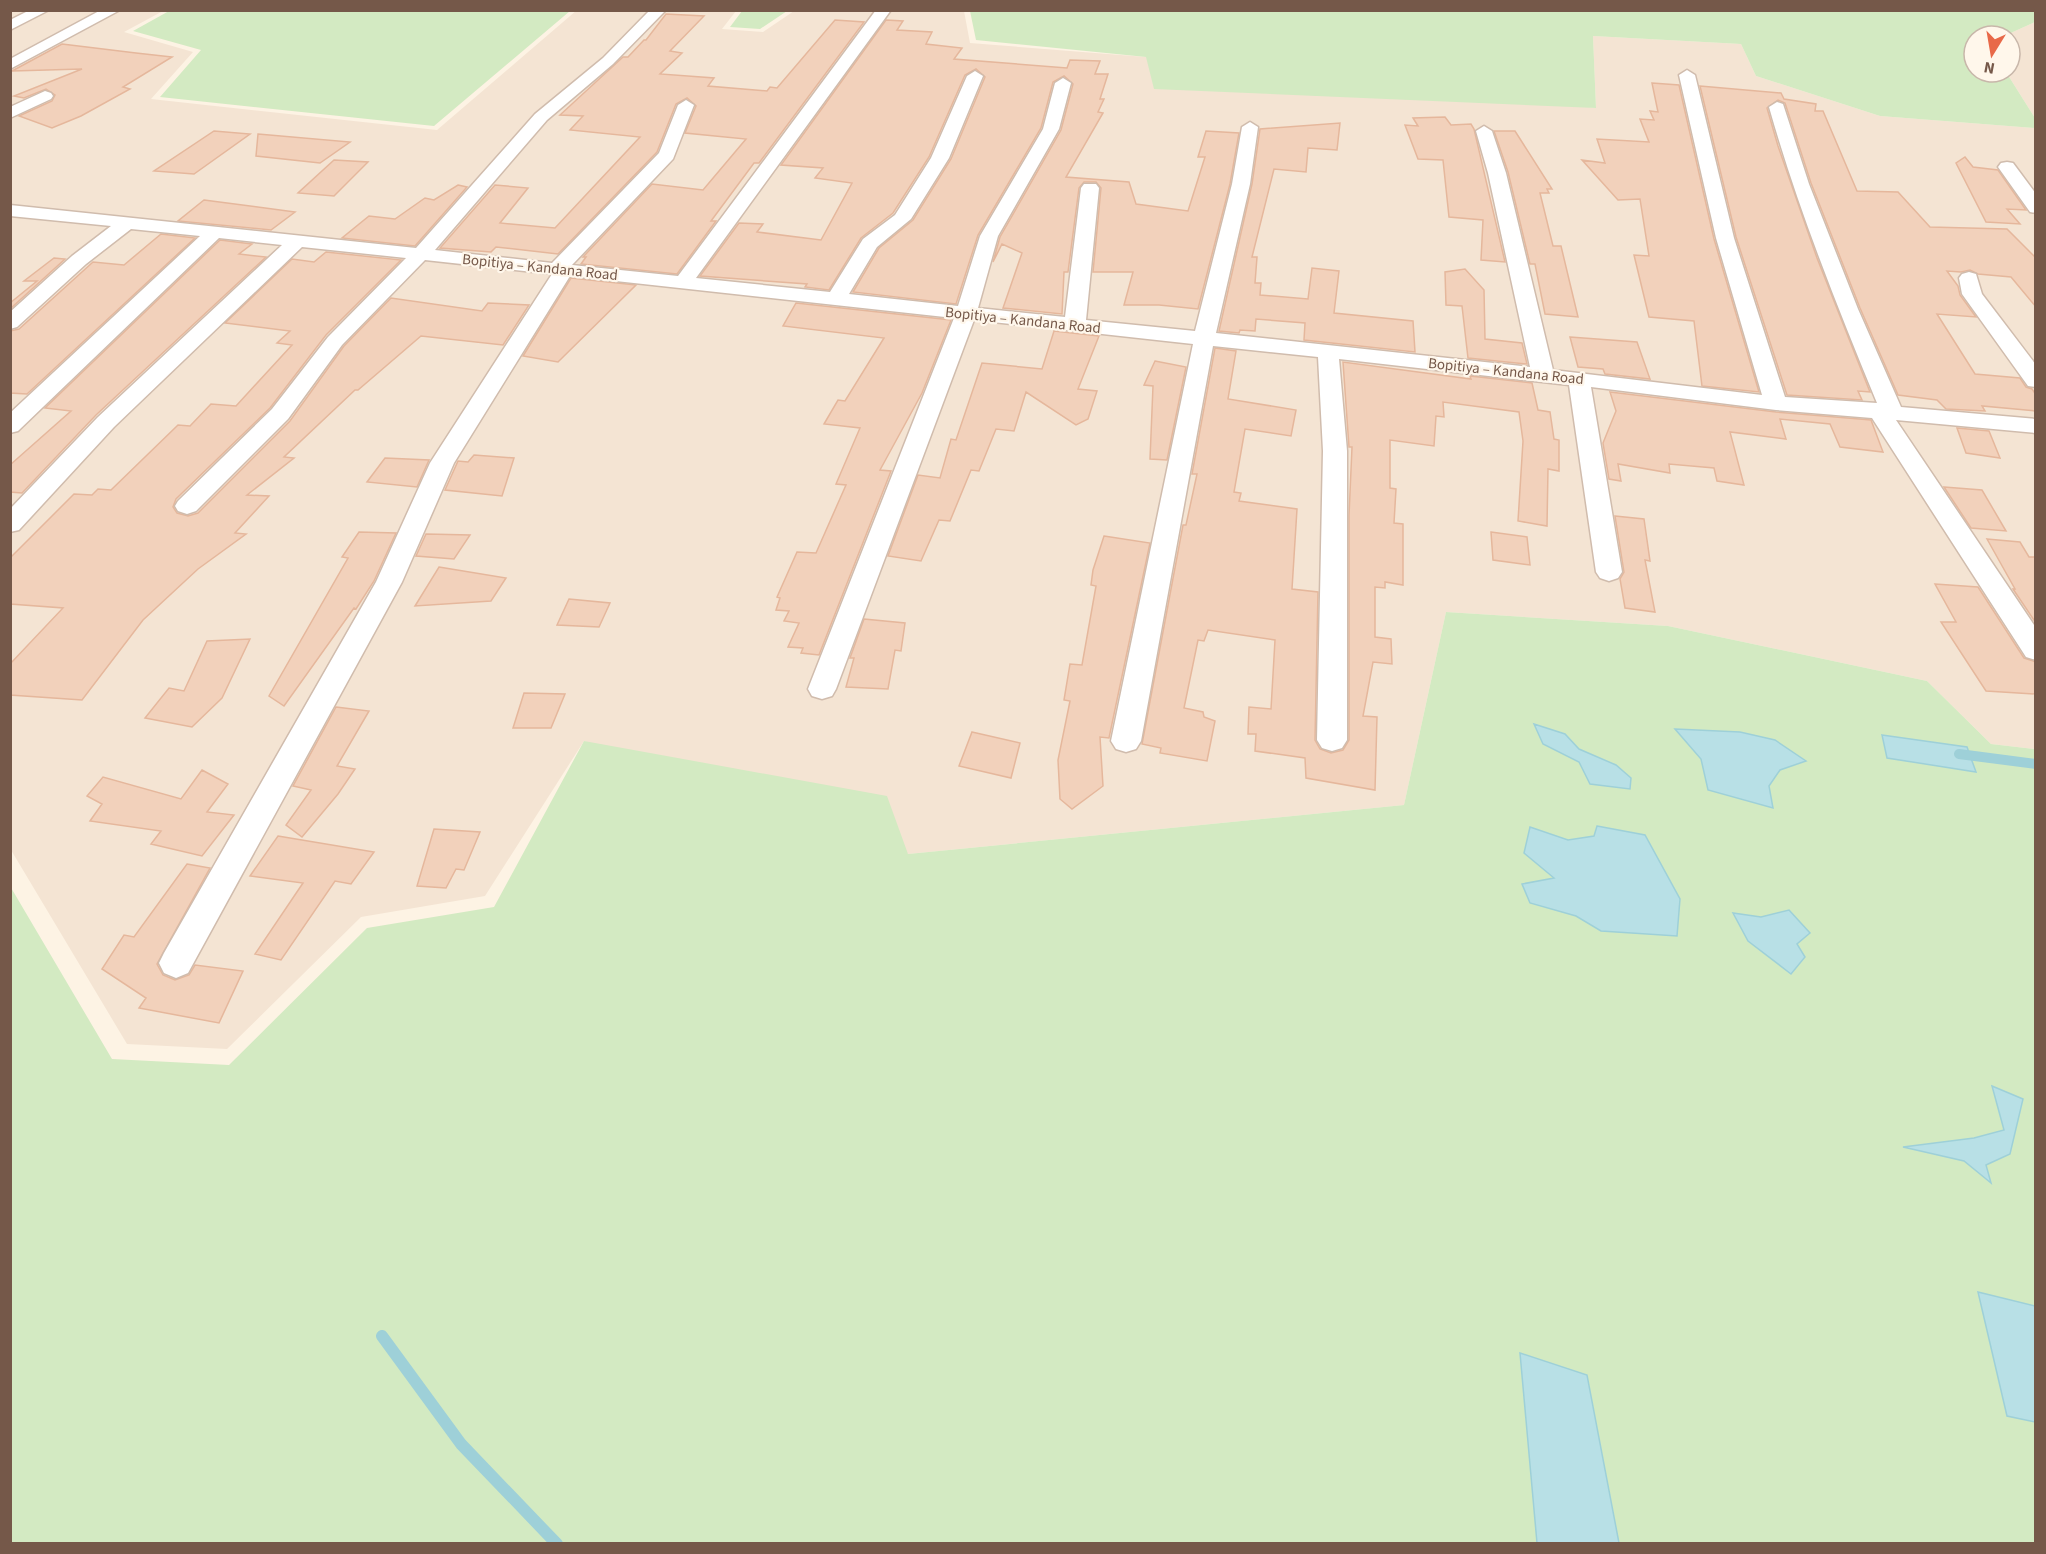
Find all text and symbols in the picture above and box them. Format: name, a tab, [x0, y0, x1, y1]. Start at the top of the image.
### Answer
north arrow	[1962, 24, 2022, 84]
text: N	[1982, 56, 1997, 80]
street label: Bopitiya – Kandana Road	[461, 249, 619, 286]
street label: Bopitiya – Kandana Road	[944, 302, 1102, 339]
street label: Bopitiya – Kandana Road	[1427, 353, 1585, 390]

